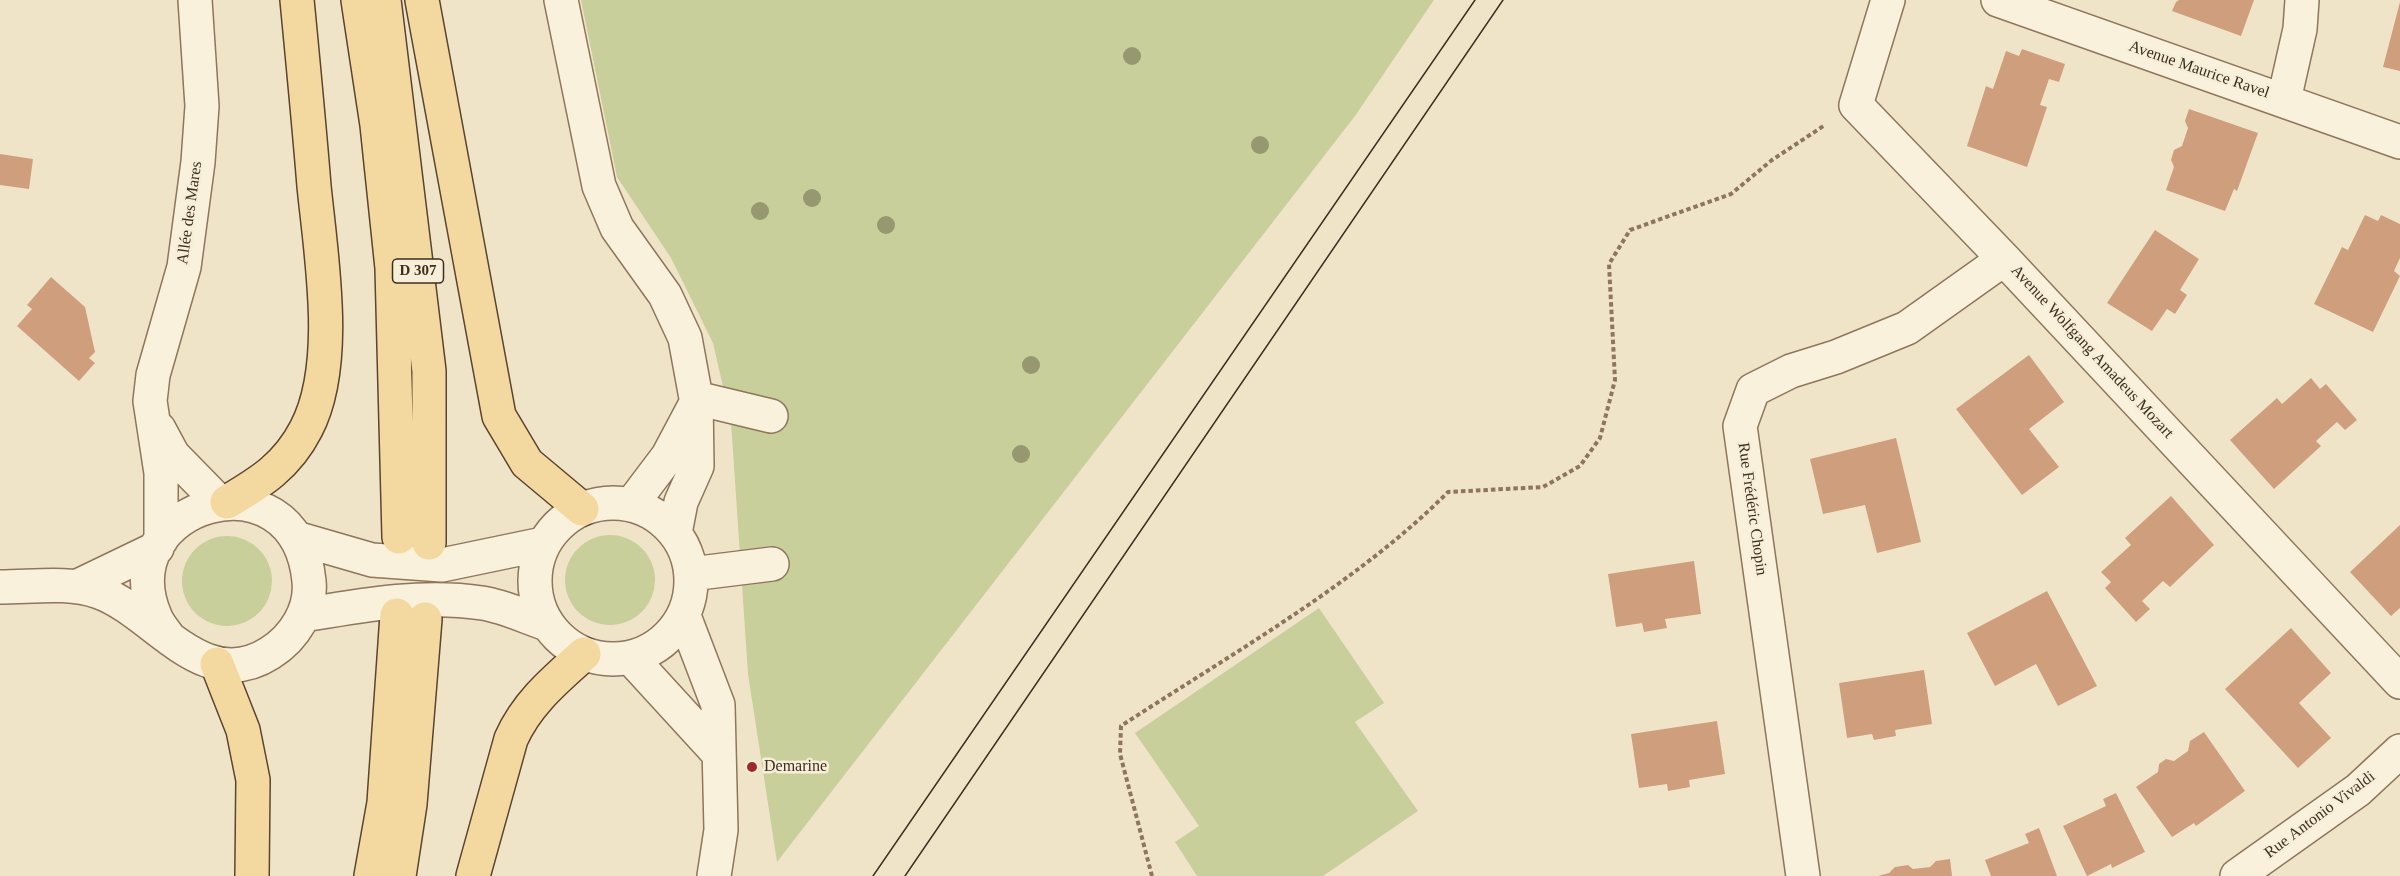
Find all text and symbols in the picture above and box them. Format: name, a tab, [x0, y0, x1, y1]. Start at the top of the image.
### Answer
street label: Avenue Maurice Ravel	[2126, 37, 2272, 103]
street label: Allée des Mares	[173, 160, 207, 266]
road number: D 307	[392, 259, 444, 283]
street label: Avenue Wolfgang Amadeus Mozart	[2007, 261, 2177, 443]
street label: Rue Frédéric Chopin	[1733, 441, 1771, 577]
place label: Demarine	[764, 757, 827, 777]
marker: Demarine	[745, 760, 759, 774]
street label: Rue Antonio Vivaldi	[2261, 767, 2379, 863]

